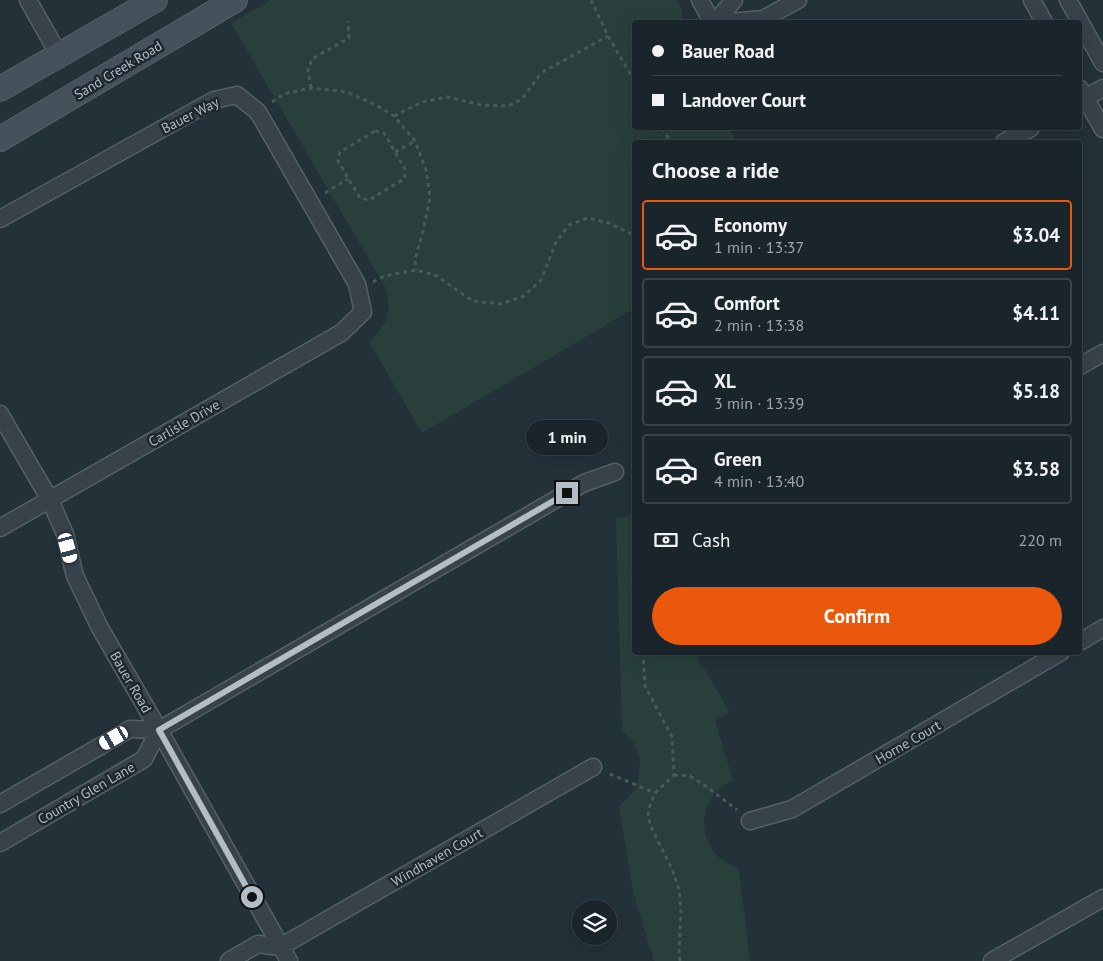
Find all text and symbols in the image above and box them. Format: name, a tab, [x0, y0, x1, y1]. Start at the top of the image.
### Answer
street label: Sand Creek Road	[71, 37, 165, 103]
text: Bauer Road	[682, 39, 774, 63]
text: Landover Court	[682, 88, 806, 112]
street label: Bauer Way	[158, 93, 222, 137]
text: Choose a ride	[652, 156, 779, 184]
icon: car	[654, 213, 699, 258]
text: Economy	[714, 213, 787, 237]
text: $3.04	[1012, 223, 1060, 247]
text: 1 min · 13:37	[714, 237, 804, 257]
icon: car	[654, 291, 699, 336]
text: Comfort	[714, 291, 780, 315]
text: $4.11	[1012, 301, 1060, 325]
text: 2 min · 13:38	[714, 315, 804, 335]
icon: car	[654, 369, 699, 414]
text: XL	[714, 369, 736, 393]
text: $5.18	[1012, 379, 1060, 403]
text: 3 min · 13:39	[714, 393, 804, 413]
street label: Carlisle Drive	[145, 395, 223, 451]
callout: 1 min	[526, 420, 608, 456]
text: 1 min	[547, 427, 587, 447]
icon: car	[654, 447, 699, 492]
text: Green	[714, 447, 762, 471]
text: $3.58	[1012, 457, 1060, 481]
text: 4 min · 13:40	[714, 471, 804, 491]
route end	[556, 482, 578, 504]
icon: cash	[652, 526, 680, 554]
text: Cash	[692, 528, 730, 552]
text: 220 m	[1019, 530, 1062, 550]
car	[56, 532, 79, 564]
button: Confirm	[652, 587, 1062, 645]
street label: Bauer Road	[106, 648, 156, 716]
street label: Horne Court	[872, 716, 944, 768]
car	[97, 724, 130, 752]
street label: Country Glen Lane	[34, 758, 138, 828]
street label: Windhaven Court	[388, 823, 486, 890]
route start	[241, 886, 263, 908]
map controls	[572, 900, 617, 945]
button: layers	[572, 900, 617, 945]

